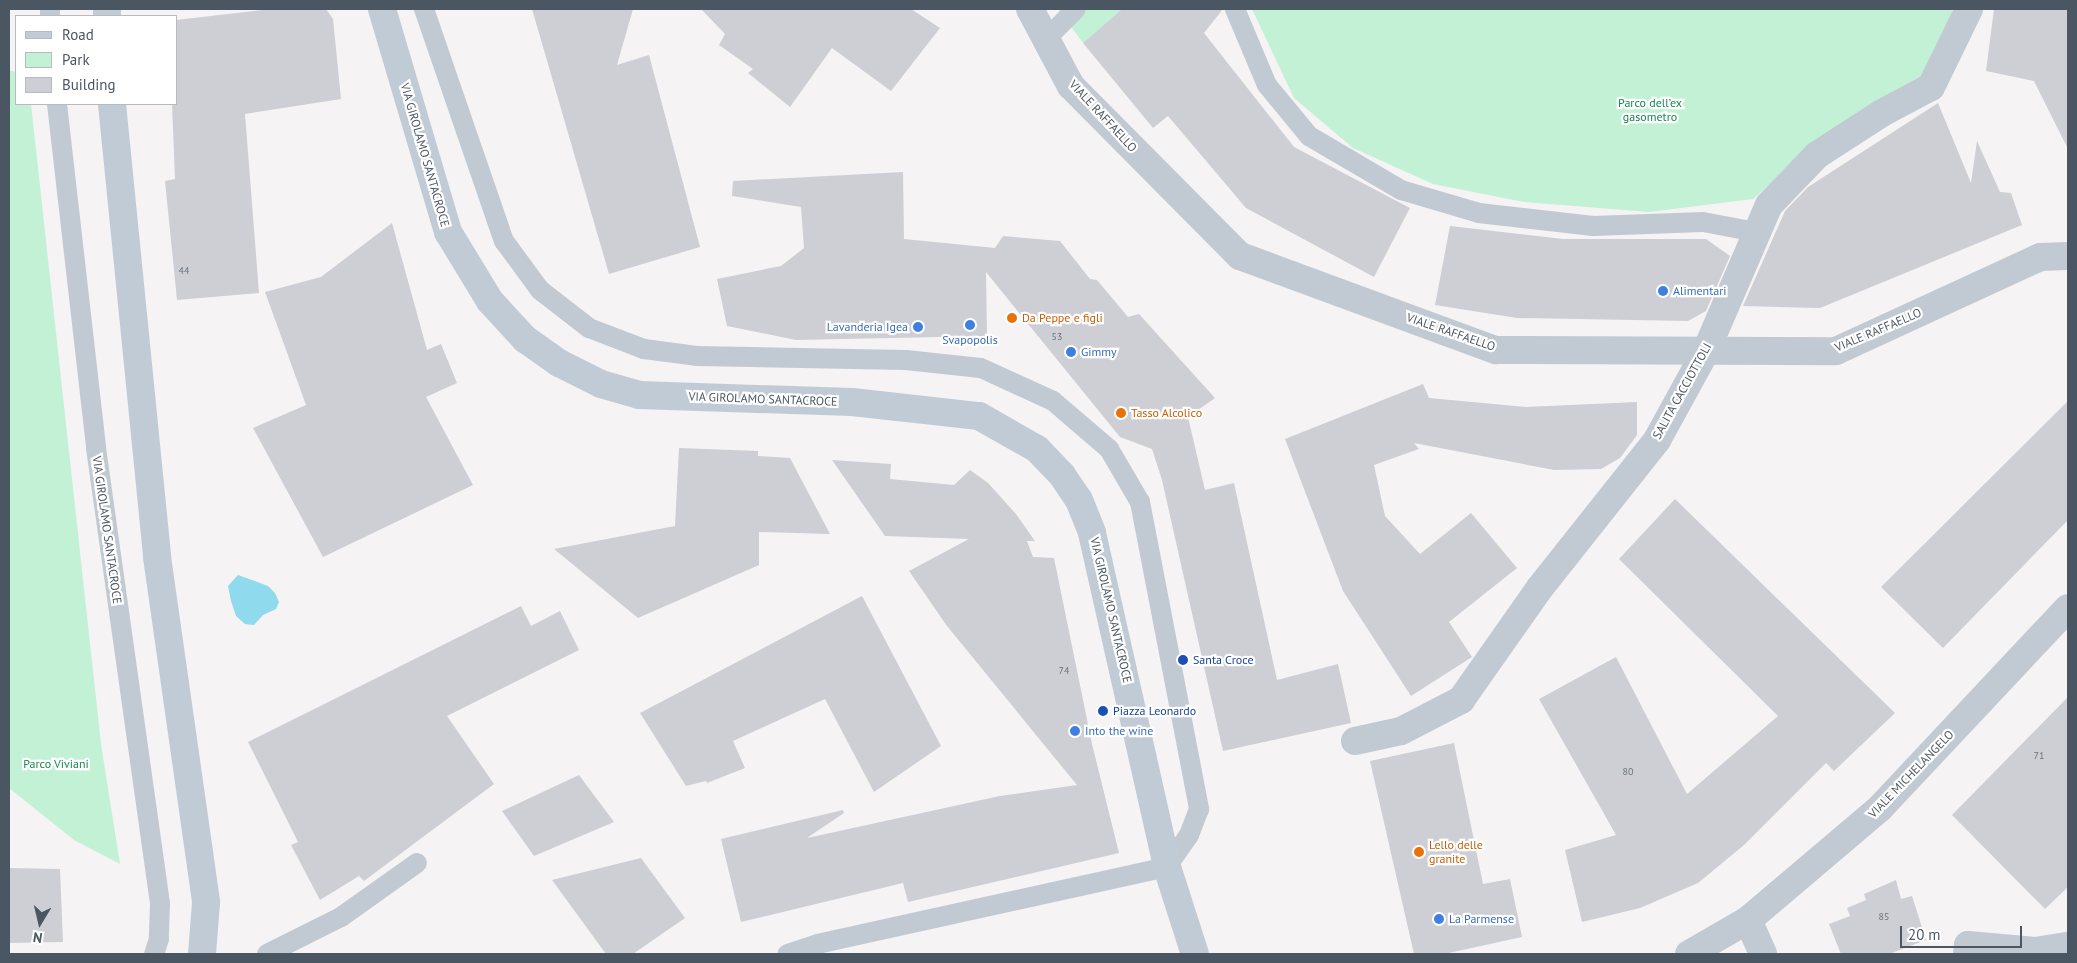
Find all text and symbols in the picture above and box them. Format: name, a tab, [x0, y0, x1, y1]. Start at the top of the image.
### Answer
legend	[15, 15, 178, 105]
text: Road	[62, 25, 94, 44]
text: Park	[62, 50, 90, 69]
text: Building	[62, 75, 116, 94]
street label: VIALE RAFFAELLO	[1066, 77, 1140, 155]
street label: VIA GIROLAMO SANTACROCE	[397, 81, 453, 229]
park label: Parco dell’ex gasometro	[1618, 96, 1682, 124]
house number: 44	[179, 265, 189, 277]
place label: Alimentari	[1673, 284, 1726, 298]
marker: Alimentari	[1657, 285, 1669, 297]
street label: VIALE RAFFAELLO	[1833, 305, 1923, 355]
street label: VIALE RAFFAELLO	[1405, 310, 1497, 354]
place label: Da Peppe e figli	[1022, 311, 1103, 325]
marker: Da Peppe e figli	[1006, 312, 1018, 324]
marker: Svapopolis	[964, 319, 976, 331]
place label: Lavanderia Igea	[827, 320, 908, 334]
marker: Lavanderia Igea	[912, 321, 924, 333]
house number: 53	[1052, 331, 1062, 343]
place label: Svapopolis	[942, 333, 998, 347]
street label: SALITA CACCIOTTOLI	[1650, 340, 1714, 442]
place label: Gimmy	[1081, 345, 1117, 359]
marker: Gimmy	[1065, 346, 1077, 358]
street label: VIA GIROLAMO SANTACROCE	[688, 389, 838, 409]
place label: Tasso Alcolico	[1131, 406, 1202, 420]
marker: Tasso Alcolico	[1115, 407, 1127, 419]
street label: VIA GIROLAMO SANTACROCE	[89, 455, 125, 605]
street label: VIA GIROLAMO SANTACROCE	[1087, 536, 1135, 684]
place label: Santa Croce	[1193, 653, 1254, 667]
marker: Santa Croce	[1177, 654, 1189, 666]
house number: 74	[1059, 665, 1069, 677]
place label: Piazza Leonardo	[1113, 704, 1196, 718]
marker: Piazza Leonardo	[1097, 705, 1109, 717]
place label: Into the wine	[1085, 724, 1153, 738]
marker: Into the wine	[1069, 725, 1081, 737]
street label: VIALE MICHELANGELO	[1865, 727, 1957, 821]
house number: 71	[2034, 750, 2044, 762]
park label: Parco Viviani	[23, 757, 89, 771]
house number: 80	[1623, 766, 1633, 778]
place label: Lello delle granite	[1429, 838, 1483, 866]
marker: Lello delle granite	[1413, 846, 1425, 858]
north arrow	[15, 898, 65, 948]
house number: 85	[1879, 911, 1889, 923]
place label: La Parmense	[1449, 912, 1514, 926]
marker: La Parmense	[1433, 913, 1445, 925]
scale bar	[1902, 916, 2024, 948]
text: 20 m	[1908, 925, 1941, 944]
text: N	[32, 928, 44, 947]

